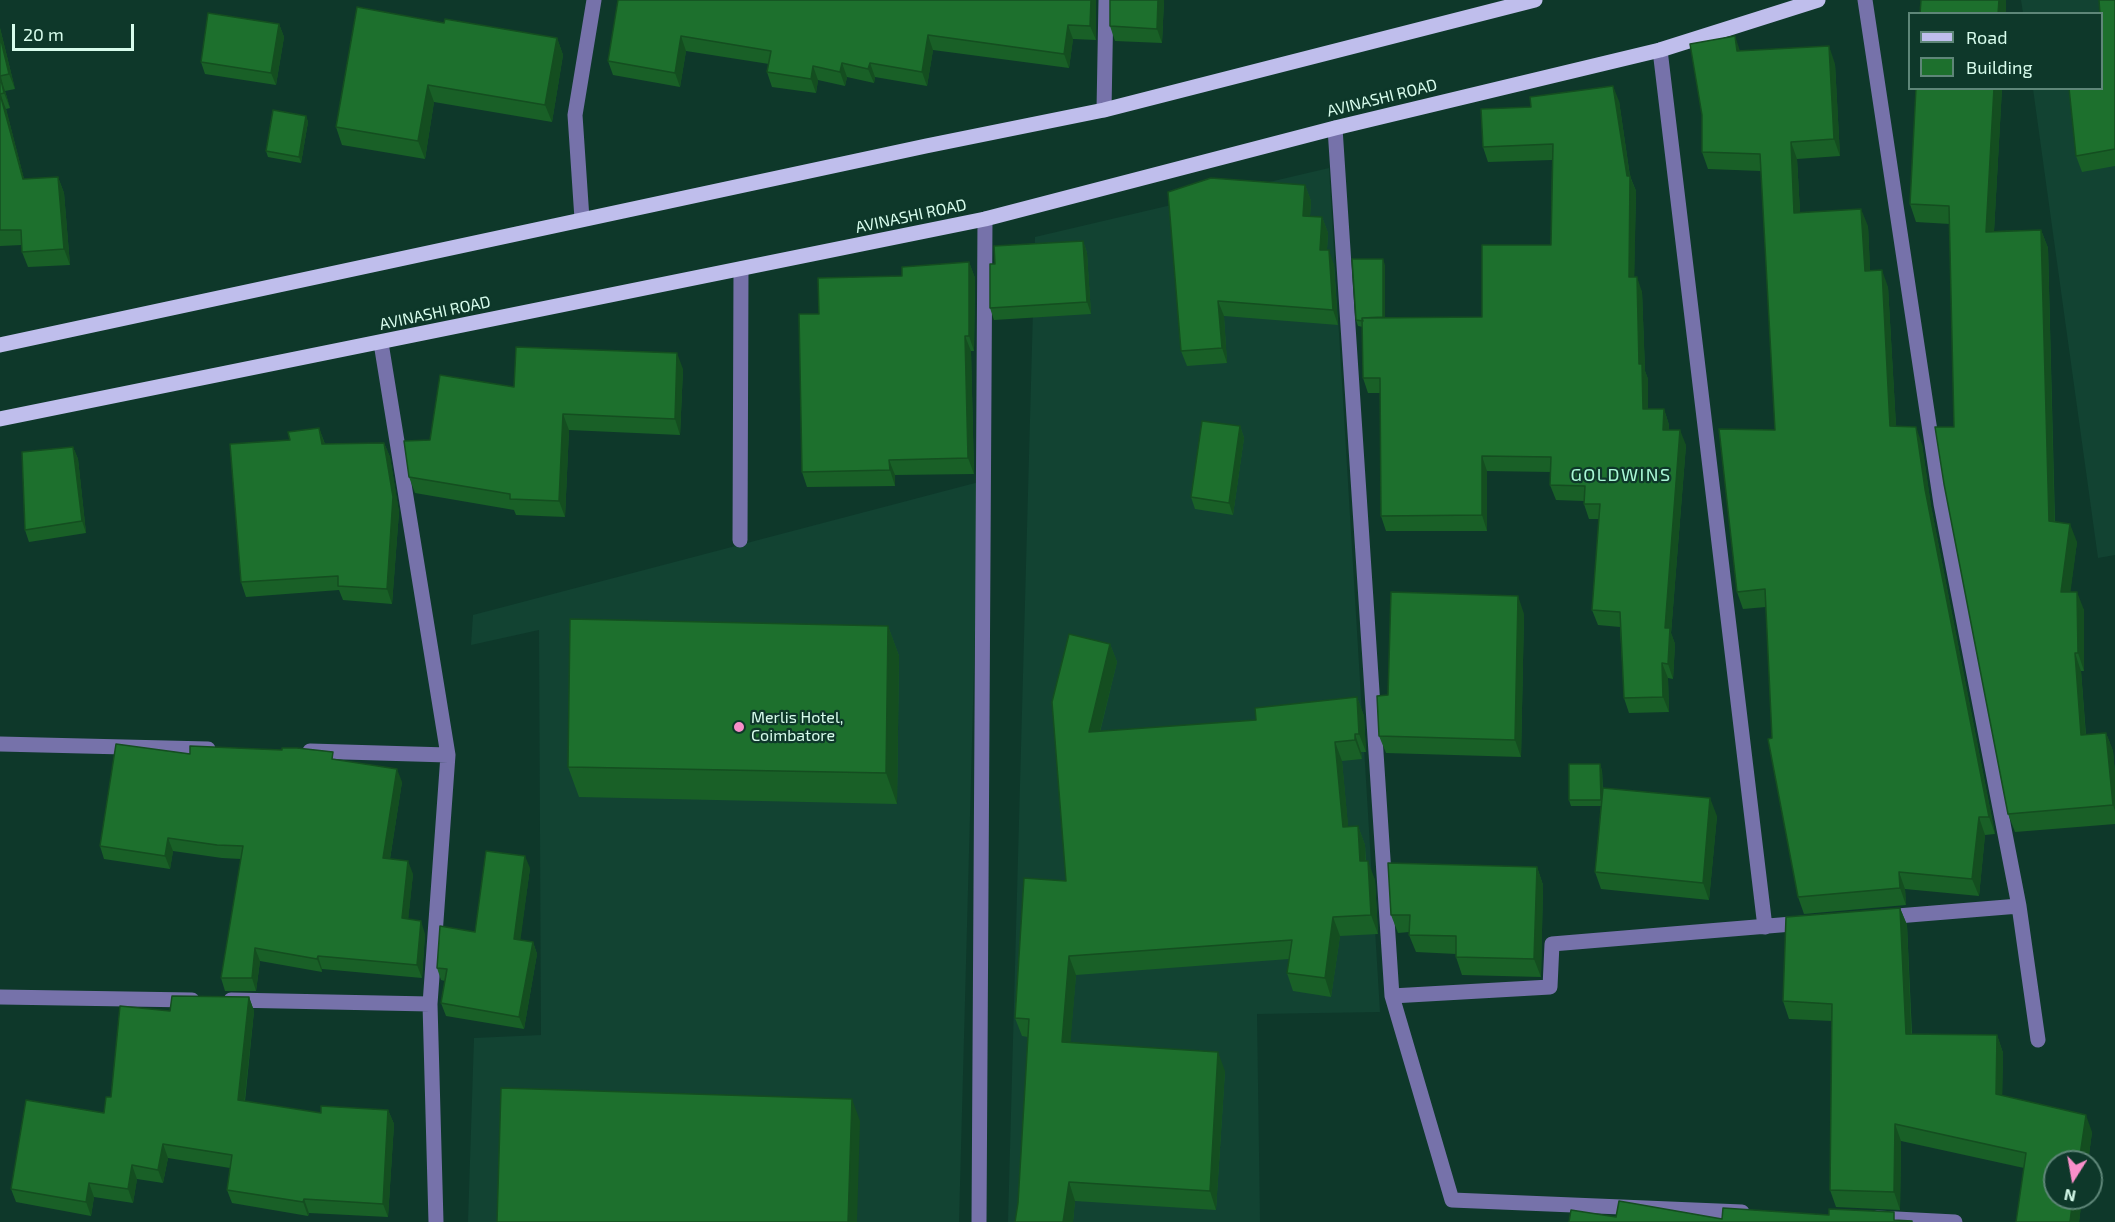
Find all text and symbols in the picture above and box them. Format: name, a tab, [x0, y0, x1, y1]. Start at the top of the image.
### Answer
scale bar	[15, 12, 136, 50]
legend	[1908, 12, 2103, 90]
text: 20 m	[23, 23, 64, 45]
text: Road	[1966, 26, 2007, 48]
text: Building	[1966, 56, 2033, 78]
street label: AVINASHI ROAD	[1325, 75, 1439, 121]
street label: AVINASHI ROAD	[854, 195, 968, 237]
street label: AVINASHI ROAD	[378, 292, 492, 334]
district label: GOLDWINS	[1570, 464, 1672, 486]
place label: Merlis Hotel, Coimbatore	[751, 708, 843, 746]
marker: Merlis Hotel, Coimbatore	[732, 720, 746, 734]
north arrow	[2043, 1150, 2103, 1210]
text: N	[2062, 1186, 2077, 1207]

